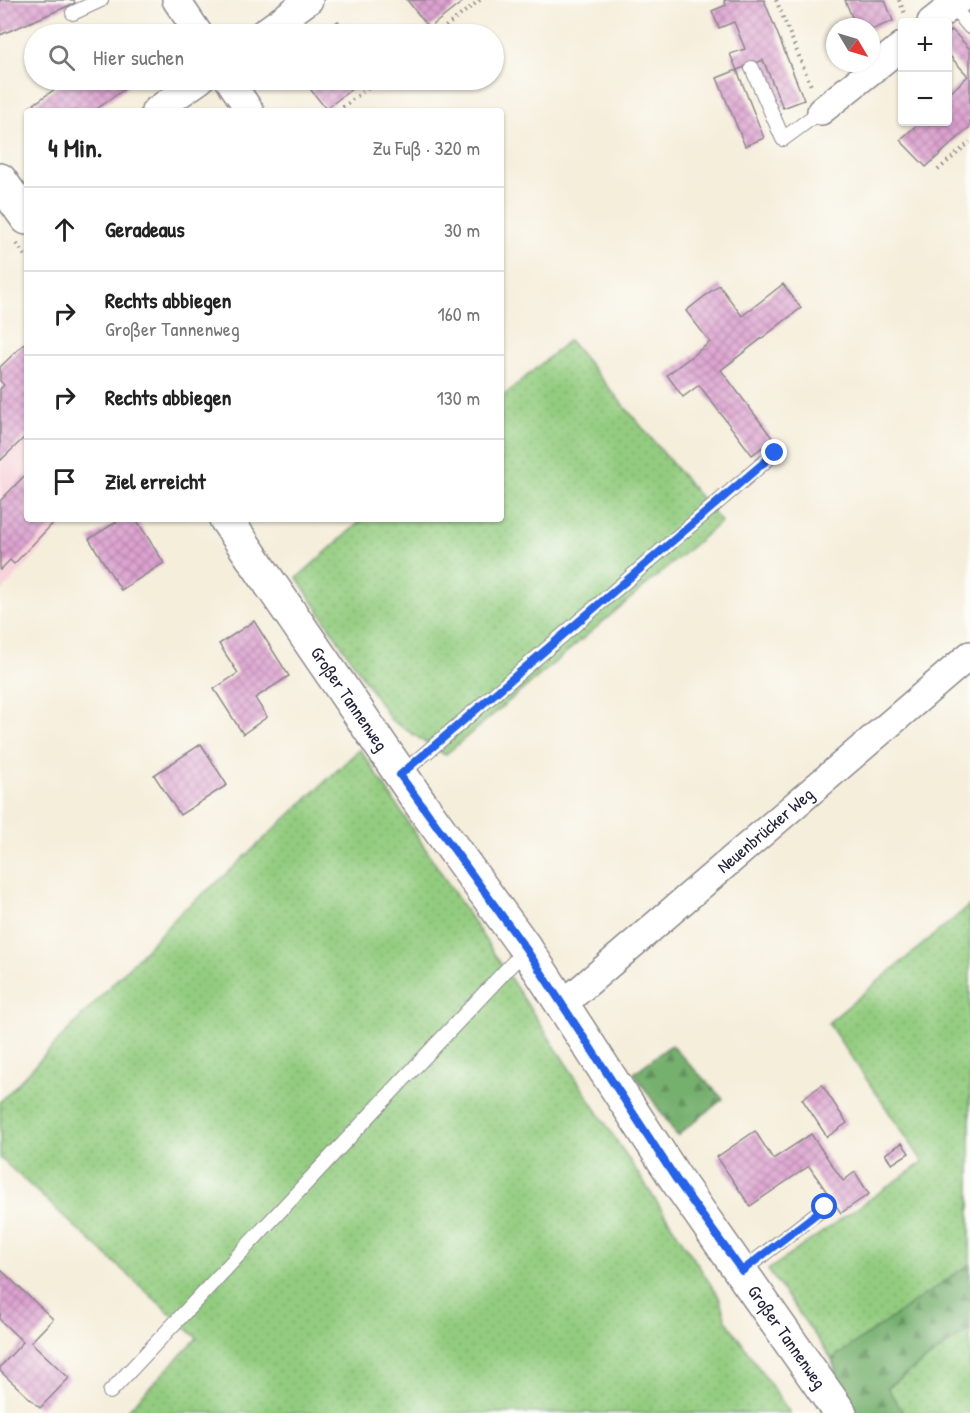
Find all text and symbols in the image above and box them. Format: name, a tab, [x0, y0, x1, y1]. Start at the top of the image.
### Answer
north arrow	[826, 18, 880, 72]
map controls	[898, 18, 952, 126]
button: +	[898, 18, 952, 72]
search box	[24, 24, 504, 90]
icon: search	[45, 41, 78, 74]
text: Hier suchen	[93, 42, 184, 72]
button: −	[898, 72, 952, 126]
text: 4 Min.	[48, 130, 102, 165]
text: Zu Fuß · 320 m	[373, 134, 480, 161]
icon: ahead	[48, 213, 81, 246]
text: Geradeaus	[105, 214, 185, 244]
text: 30 m	[444, 216, 480, 243]
text: Rechts abbiegen	[105, 285, 232, 315]
icon: right	[48, 297, 81, 330]
text: 160 m	[438, 300, 480, 327]
text: Großer Tannenweg	[105, 315, 240, 342]
icon: right	[48, 381, 81, 414]
text: Rechts abbiegen	[105, 382, 232, 412]
text: 130 m	[437, 384, 480, 411]
route end	[761, 439, 787, 465]
icon: arrive	[48, 465, 81, 498]
text: Ziel erreicht	[105, 466, 205, 496]
street label: Großer Tannenweg	[305, 642, 394, 756]
street label: Neuenbrücker Weg	[711, 782, 819, 879]
route start	[811, 1193, 837, 1219]
street label: Großer Tannenweg	[742, 1280, 832, 1394]

